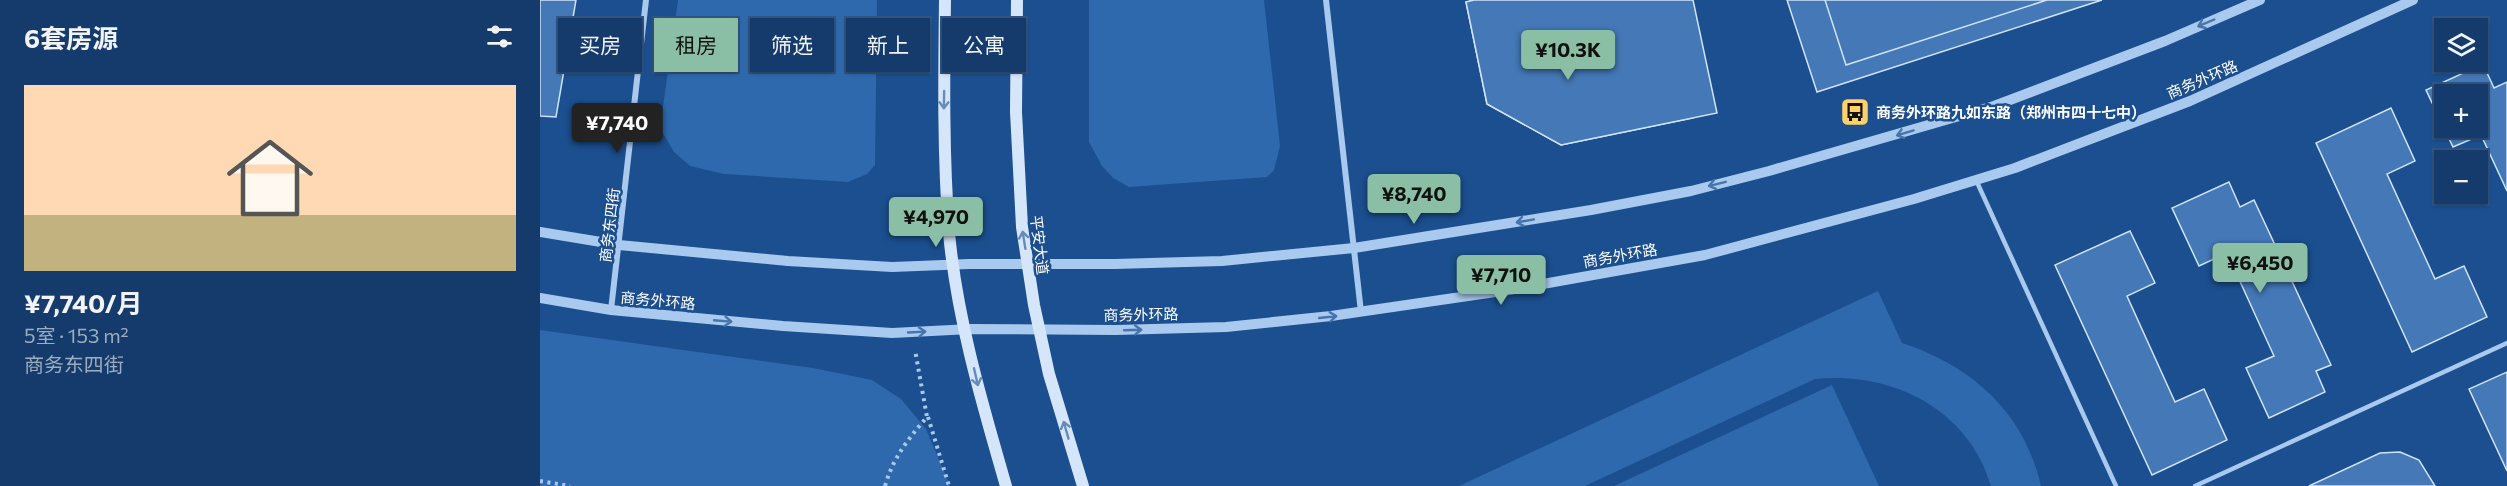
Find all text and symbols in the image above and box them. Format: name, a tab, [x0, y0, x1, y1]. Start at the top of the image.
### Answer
chip: 买房	[558, 18, 642, 72]
chip: 租房	[654, 18, 738, 72]
chip: 筛选	[750, 18, 834, 72]
chip: 新上	[846, 18, 930, 72]
chip: 公寓	[942, 18, 1026, 72]
one-way arrow	[2198, 18, 2216, 29]
map controls	[2434, 18, 2488, 204]
button: layers	[2434, 18, 2488, 72]
icon: filters	[483, 20, 516, 53]
text: 6套房源	[24, 22, 118, 53]
pin: ¥10.3K	[1519, 30, 1617, 81]
text: ¥10.3K	[1535, 37, 1601, 61]
street label: 商务外环路	[2164, 56, 2240, 102]
button: +	[2434, 84, 2488, 138]
one-way arrow	[938, 90, 950, 110]
bus stop icon: 商务外环路九如东路（郑州市四十七中）	[1839, 96, 1871, 128]
pin: ¥7,740	[568, 103, 666, 154]
place label: 商务外环路九如东路（郑州市四十七中）	[1876, 103, 2146, 121]
text: ¥7,740	[586, 110, 648, 134]
icon: home	[216, 124, 324, 232]
one-way arrow	[1896, 128, 1915, 139]
button: −	[2434, 150, 2488, 204]
pin: ¥8,740	[1365, 174, 1463, 225]
one-way arrow	[1707, 179, 1726, 191]
text: ¥8,740	[1381, 181, 1447, 205]
street label: 商务东四街	[595, 187, 623, 263]
pin: ¥4,970	[887, 197, 985, 248]
text: ¥4,970	[903, 204, 969, 228]
street label: 平安大道	[1027, 214, 1053, 276]
one-way arrow	[1516, 216, 1536, 227]
one-way arrow	[1018, 231, 1029, 250]
street label: 商务外环路	[1581, 240, 1659, 270]
pin: ¥6,450	[2211, 243, 2309, 294]
text: ¥6,450	[2227, 250, 2293, 274]
pin: ¥7,710	[1452, 255, 1550, 306]
text: ¥7,710	[1471, 262, 1531, 286]
text: ¥7,740/月	[24, 287, 143, 318]
street label: 商务外环路	[620, 288, 696, 312]
street label: 商务外环路	[1103, 304, 1179, 324]
one-way arrow	[1317, 311, 1337, 322]
one-way arrow	[713, 316, 732, 327]
text: 5室 · 153 m²	[24, 323, 129, 347]
one-way arrow	[1123, 324, 1143, 335]
one-way arrow	[907, 326, 927, 337]
text: 商务东四街	[24, 352, 124, 376]
one-way arrow	[970, 367, 982, 386]
one-way arrow	[1059, 421, 1071, 440]

